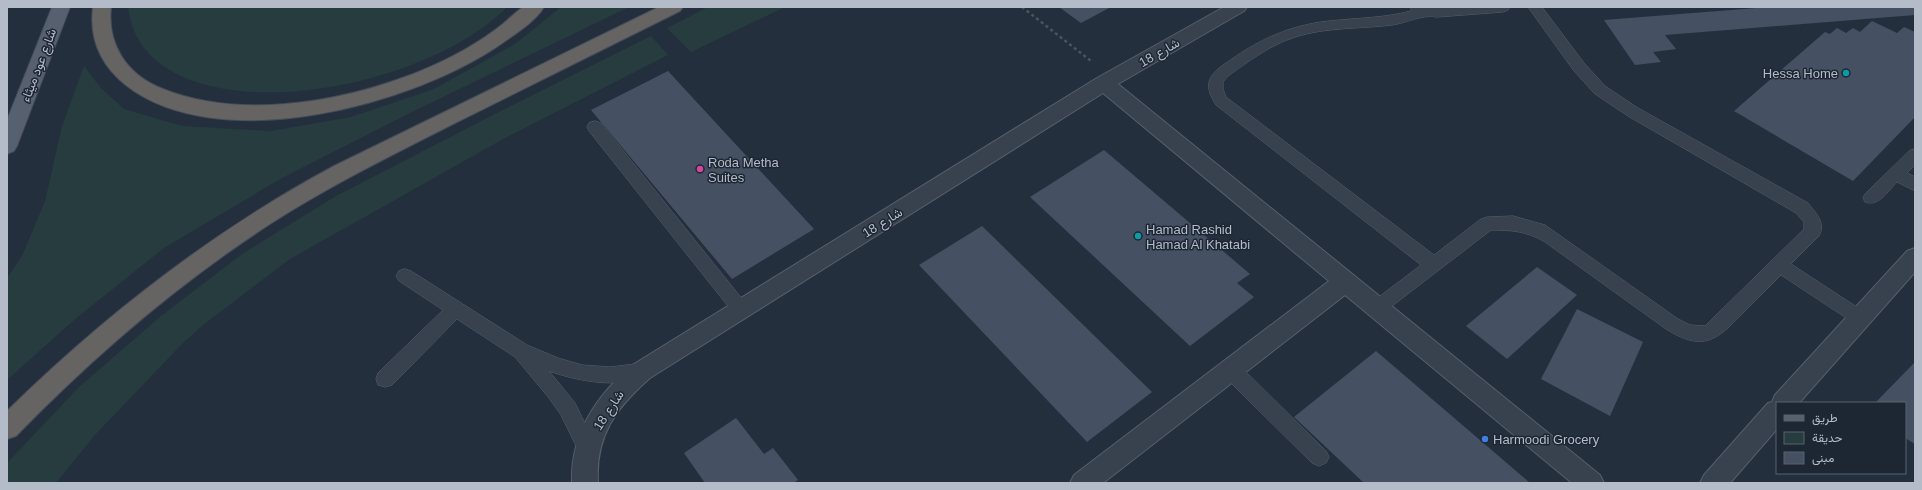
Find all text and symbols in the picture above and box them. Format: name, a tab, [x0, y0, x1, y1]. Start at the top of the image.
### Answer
street label: شارع عود ميثاء	[18, 26, 61, 105]
street label: شارع 18	[1136, 35, 1183, 72]
place label: Hessa Home	[1763, 66, 1838, 81]
marker: Hessa Home	[1841, 68, 1851, 78]
place label: Roda Metha Suites	[708, 155, 780, 185]
marker: Roda Metha Suites	[695, 164, 705, 174]
street label: شارع 18	[860, 204, 906, 242]
place label: Hamad Rashid Hamad Al Khatabi	[1146, 222, 1250, 252]
marker: Hamad Rashid Hamad Al Khatabi	[1133, 231, 1143, 241]
street label: شارع 18	[590, 388, 628, 434]
legend	[1776, 402, 1906, 474]
text: طريق	[1812, 411, 1838, 426]
text: حديقة	[1812, 431, 1842, 445]
place label: Harmoodi Grocery	[1493, 432, 1600, 447]
marker: Harmoodi Grocery	[1480, 434, 1490, 444]
text: مبنى	[1812, 451, 1834, 466]

